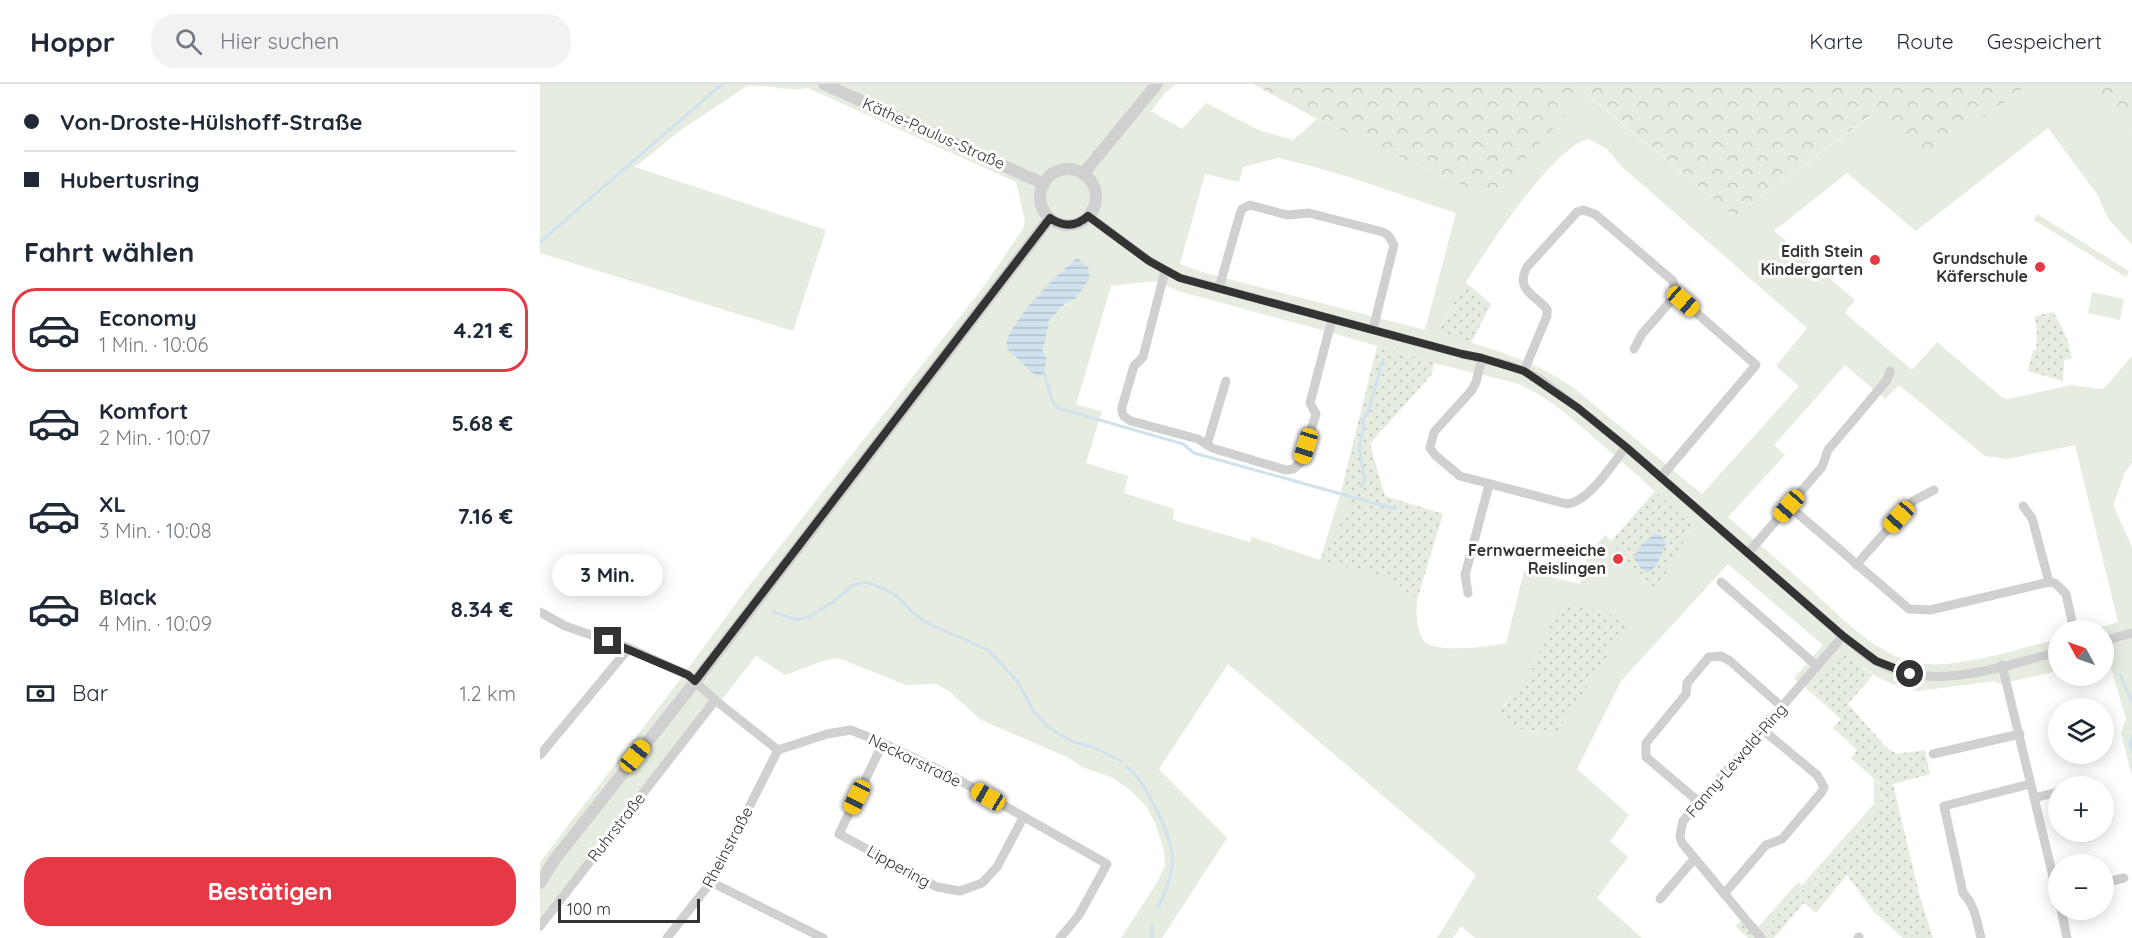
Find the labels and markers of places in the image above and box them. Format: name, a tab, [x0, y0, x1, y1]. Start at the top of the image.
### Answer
place label: Edith Stein Kindergarten	[1760, 241, 1863, 279]
place label: Grundschule Käferschule	[1933, 248, 2028, 286]
marker: Edith Stein Kindergarten	[1868, 253, 1882, 267]
marker: Grundschule Käferschule	[2033, 260, 2047, 274]
place label: Fernwaermeeiche Reislingen	[1468, 540, 1606, 578]
marker: Fernwaermeeiche Reislingen	[1611, 552, 1625, 566]

